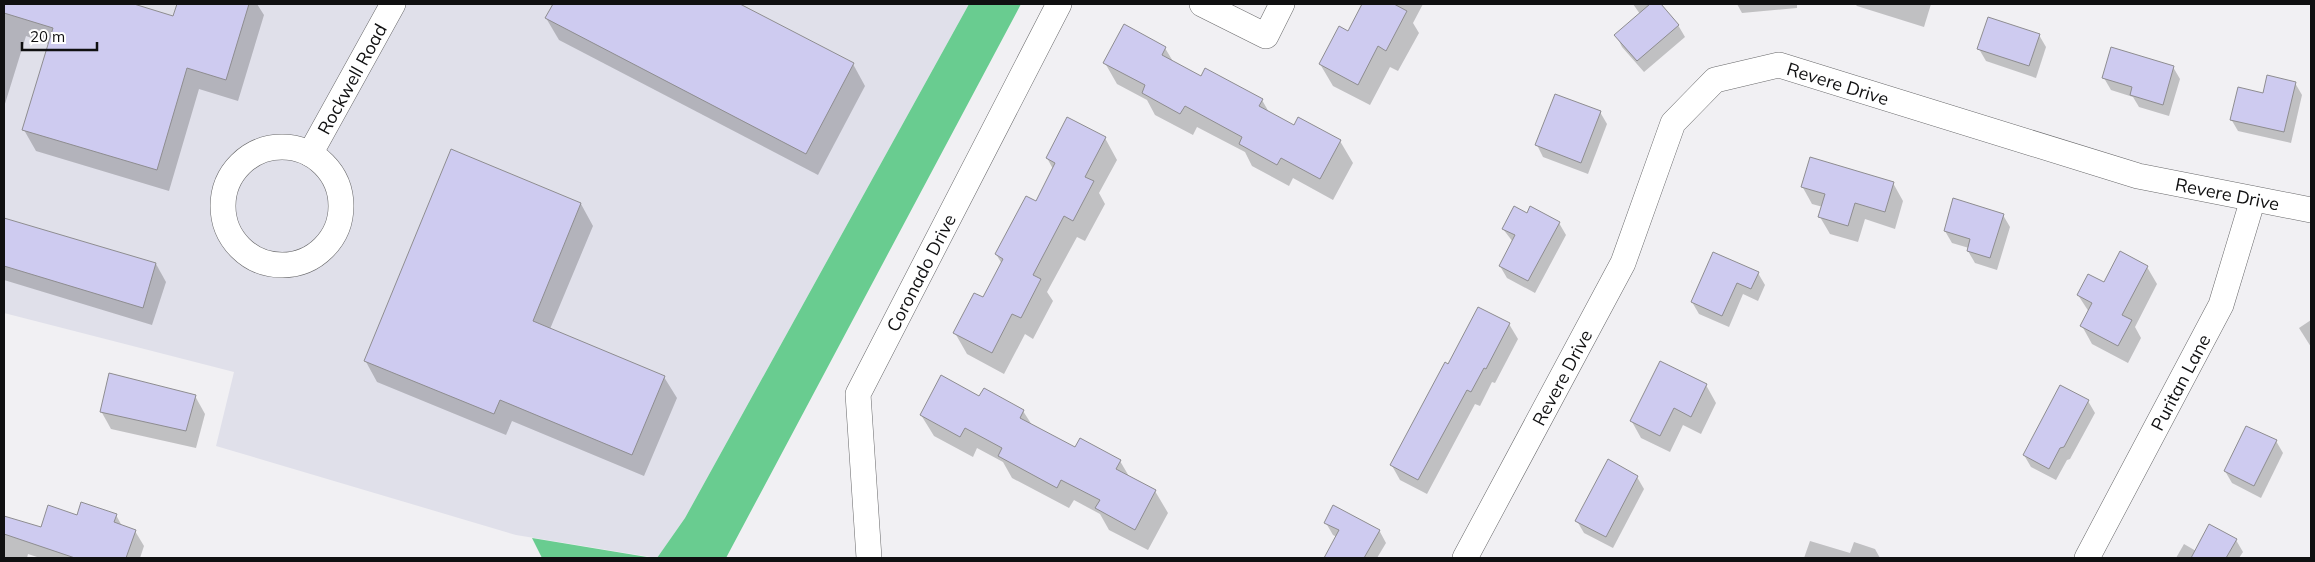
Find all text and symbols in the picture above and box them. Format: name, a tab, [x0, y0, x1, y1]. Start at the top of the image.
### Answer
street label: Rockwell Road	[312, 19, 392, 138]
scale bar	[22, 20, 98, 52]
text: 20 m	[30, 27, 65, 46]
street label: Revere Drive	[1784, 57, 1892, 110]
street label: Revere Drive	[2173, 172, 2281, 215]
street label: Coronado Drive	[881, 210, 960, 335]
street label: Revere Drive	[1527, 325, 1597, 429]
street label: Puritan Lane	[2145, 330, 2215, 434]

